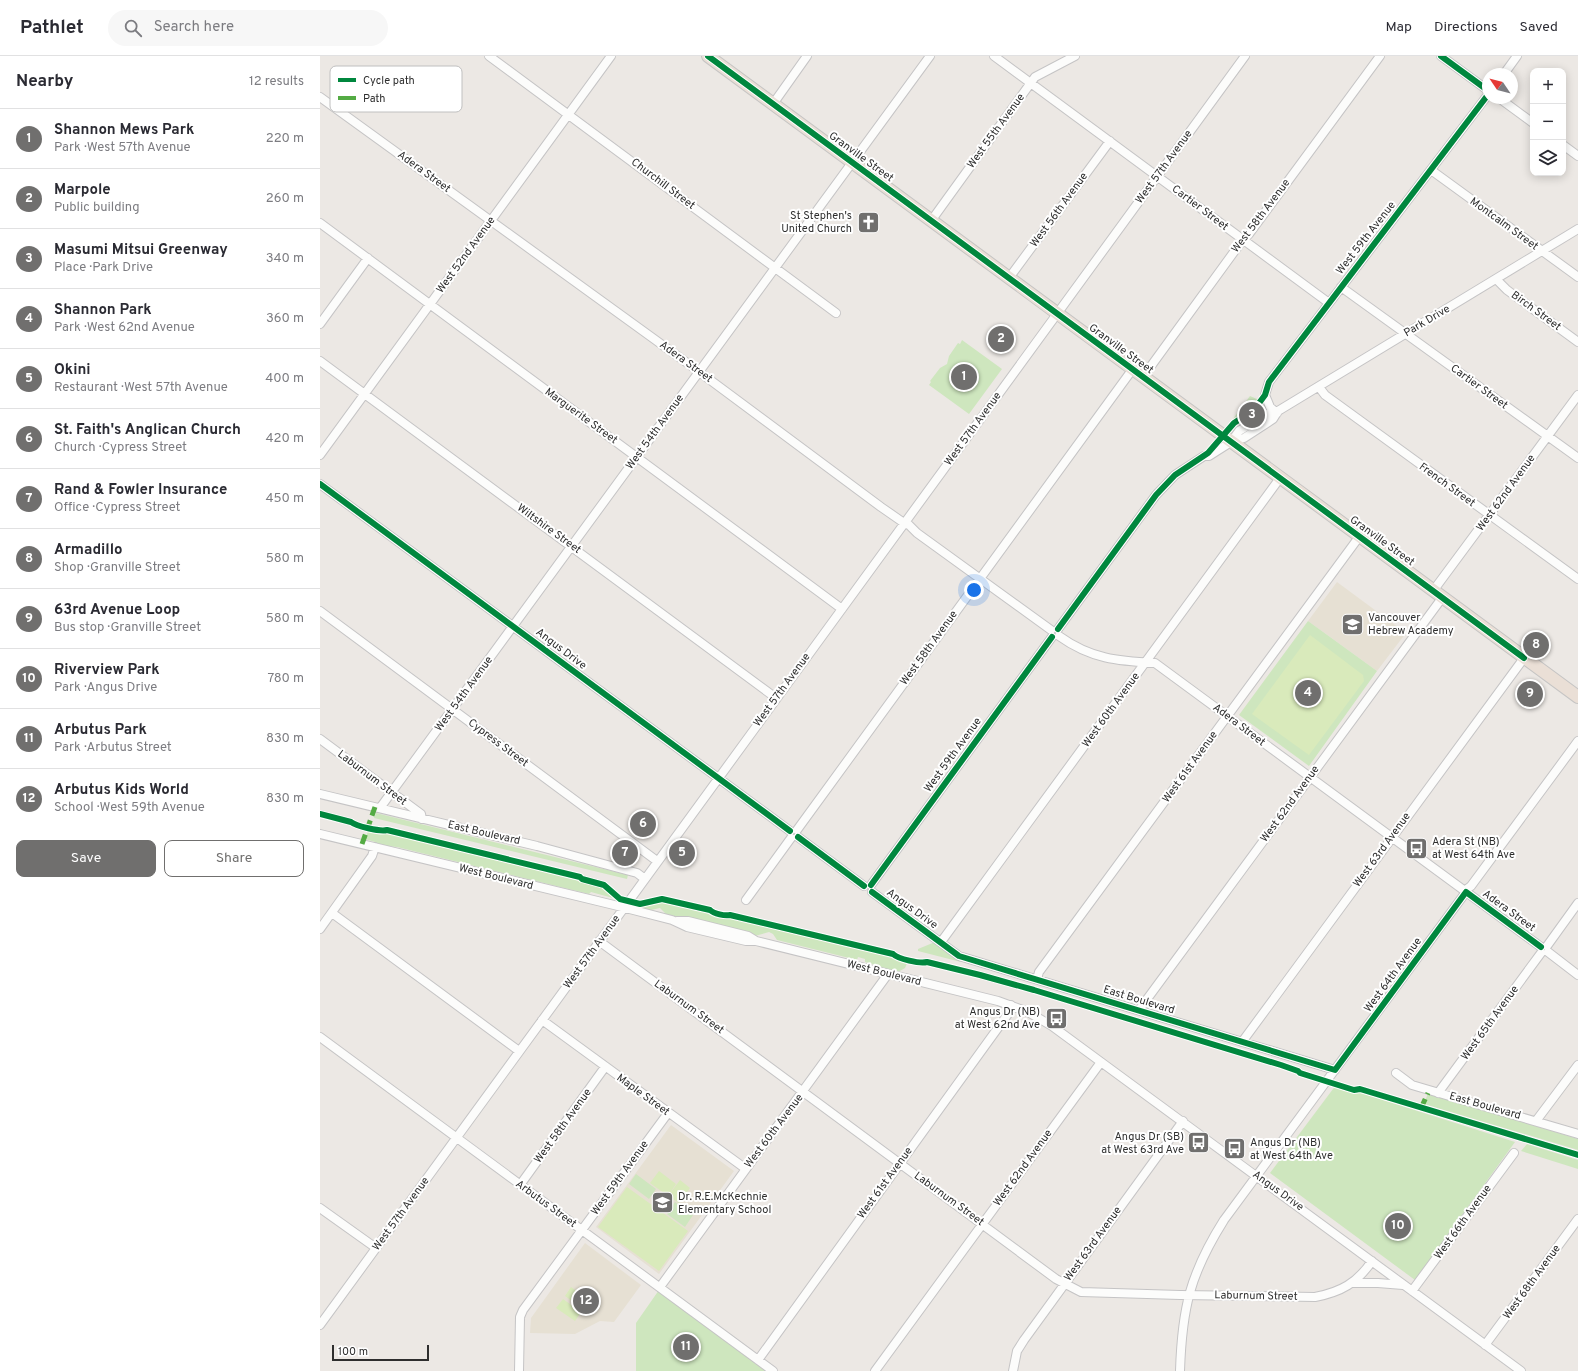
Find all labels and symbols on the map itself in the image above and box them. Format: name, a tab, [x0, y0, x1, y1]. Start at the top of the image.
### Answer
legend	[330, 66, 462, 112]
north arrow	[1482, 68, 1518, 104]
text: Cycle path	[363, 74, 415, 88]
street label: West 55th Avenue	[964, 91, 1028, 171]
text: Path	[363, 92, 385, 106]
street label: West 57th Avenue	[1133, 127, 1196, 207]
street label: Granville Street	[826, 129, 896, 185]
street label: Adera Street	[395, 148, 453, 196]
street label: Churchill Street	[628, 155, 698, 213]
street label: West 56th Avenue	[1027, 170, 1091, 250]
street label: West 58th Avenue	[1229, 176, 1293, 256]
street label: Cartier Street	[1169, 182, 1231, 234]
street label: Montcalm Street	[1467, 194, 1541, 254]
street label: West 59th Avenue	[1333, 199, 1399, 277]
place label: St Stephen's United Church	[781, 209, 852, 236]
church icon: St Stephen's United Church	[855, 209, 881, 235]
street label: West 52nd Avenue	[433, 214, 499, 296]
street label: Birch Street	[1508, 288, 1564, 334]
street label: Park Drive	[1401, 302, 1453, 340]
street label: Granville Street	[1086, 321, 1156, 377]
pin: 2	[988, 324, 1014, 354]
street label: Adera Street	[657, 338, 715, 386]
pin: 1	[951, 362, 977, 392]
street label: Cartier Street	[1448, 362, 1510, 412]
street label: Marguerite Street	[542, 385, 620, 447]
street label: West 57th Avenue	[942, 389, 1005, 469]
street label: West 54th Avenue	[623, 392, 687, 472]
pin: 3	[1239, 400, 1265, 430]
street label: West 62nd Avenue	[1473, 452, 1539, 534]
street label: French Street	[1416, 460, 1478, 510]
street label: Wiltshire Street	[514, 501, 584, 557]
street label: Granville Street	[1347, 513, 1417, 569]
your location	[964, 580, 984, 600]
street label: West 58th Avenue	[897, 608, 961, 688]
school or university icon: Vancouver Hebrew Academy	[1340, 611, 1366, 637]
place label: Vancouver Hebrew Academy	[1368, 611, 1454, 638]
street label: Angus Drive	[533, 625, 589, 673]
pin: 8	[1523, 630, 1549, 660]
street label: West 57th Avenue	[751, 650, 814, 730]
street label: West 54th Avenue	[432, 654, 496, 734]
street label: West 60th Avenue	[1079, 670, 1143, 750]
pin: 4	[1295, 678, 1321, 708]
pin: 9	[1517, 679, 1543, 709]
street label: Adera Street	[1210, 701, 1268, 749]
street label: West 59th Avenue	[921, 715, 985, 795]
street label: Cypress Street	[465, 716, 531, 770]
street label: West 61st Avenue	[1159, 728, 1221, 806]
street label: Laburnum Street	[335, 747, 409, 809]
street label: West 62nd Avenue	[1257, 763, 1323, 845]
pin: 6	[630, 809, 656, 839]
street label: West 63rd Avenue	[1350, 810, 1414, 890]
street label: East Boulevard	[446, 818, 522, 848]
bus stop icon: Adera St (NB) at West 64th Ave	[1403, 835, 1429, 861]
place label: Adera St (NB) at West 64th Ave	[1432, 835, 1515, 862]
pin: 7	[612, 838, 638, 868]
pin: 5	[669, 838, 695, 868]
street label: West Boulevard	[457, 861, 535, 893]
street label: Angus Drive	[884, 886, 940, 932]
street label: Adera Street	[1480, 887, 1538, 935]
street label: West 57th Avenue	[561, 912, 624, 992]
street label: West 64th Avenue	[1361, 935, 1425, 1015]
street label: West Boulevard	[845, 957, 923, 989]
street label: Laburnum Street	[651, 977, 727, 1037]
street label: East Boulevard	[1102, 983, 1176, 1017]
street label: West 65th Avenue	[1458, 983, 1522, 1063]
place label: Angus Dr (NB) at West 62nd Ave	[955, 1005, 1040, 1032]
bus stop icon: Angus Dr (NB) at West 62nd Ave	[1043, 1005, 1069, 1031]
street label: Maple Street	[614, 1071, 672, 1119]
street label: West 58th Avenue	[531, 1086, 595, 1166]
street label: East Boulevard	[1448, 1089, 1522, 1123]
street label: West 60th Avenue	[742, 1091, 807, 1171]
street label: West 62nd Avenue	[990, 1127, 1056, 1209]
place label: Angus Dr (SB) at West 63rd Ave	[1101, 1130, 1184, 1157]
bus stop icon: Angus Dr (SB) at West 63rd Ave	[1186, 1130, 1212, 1156]
bus stop icon: Angus Dr (NB) at West 64th Ave	[1222, 1136, 1248, 1162]
place label: Angus Dr (NB) at West 64th Ave	[1250, 1136, 1333, 1163]
street label: West 59th Avenue	[588, 1138, 652, 1218]
street label: West 61st Avenue	[854, 1144, 916, 1222]
street label: Angus Drive	[1250, 1168, 1306, 1214]
street label: Laburnum Street	[911, 1169, 987, 1229]
street label: West 57th Avenue	[370, 1174, 433, 1254]
street label: Arbutus Street	[513, 1177, 579, 1231]
street label: West 66th Avenue	[1431, 1182, 1495, 1262]
school or university icon: Dr. R.E.McKechnie Elementary School	[649, 1190, 675, 1216]
place label: Dr. R.E.McKechnie Elementary School	[678, 1190, 771, 1217]
street label: West 63rd Avenue	[1061, 1204, 1125, 1284]
pin: 10	[1385, 1211, 1411, 1241]
street label: West 68th Avenue	[1500, 1242, 1564, 1322]
pin: 12	[573, 1286, 599, 1316]
street label: Laburnum Street	[1214, 1288, 1298, 1304]
pin: 11	[673, 1332, 699, 1362]
scale bar	[332, 1343, 429, 1362]

